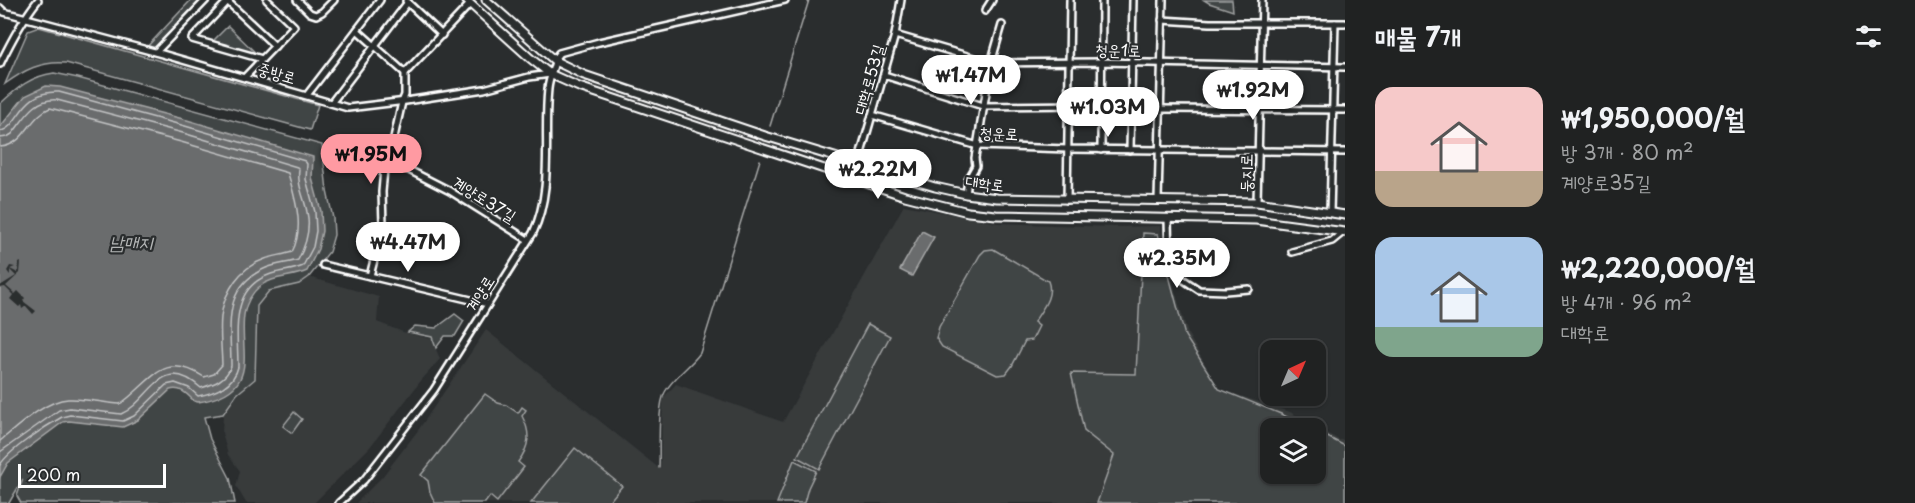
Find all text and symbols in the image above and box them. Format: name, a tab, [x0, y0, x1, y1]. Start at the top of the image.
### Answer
text: 매물 7개	[1375, 17, 1461, 56]
icon: filters	[1852, 20, 1885, 53]
street label: 청운1로	[1095, 37, 1141, 61]
street label: 대학로53길	[847, 41, 890, 117]
street label: 중방로	[255, 55, 299, 89]
pin: ₩1.47M	[922, 55, 1020, 106]
text: ₩1.47M	[936, 59, 1006, 89]
pin: ₩1.92M	[1204, 70, 1302, 121]
text: ₩1.92M	[1217, 74, 1289, 104]
pin: ₩1.03M	[1059, 87, 1157, 138]
text: ₩1.03M	[1070, 91, 1146, 121]
text: ₩1,950,000/월	[1561, 98, 1745, 137]
icon: home	[1423, 111, 1495, 183]
street label: 청운로	[979, 119, 1019, 145]
pin: ₩1.95M	[322, 134, 420, 185]
text: 방 3개 · 80 m²	[1561, 137, 1694, 167]
text: ₩1.95M	[335, 138, 407, 168]
pin: ₩2.22M	[829, 149, 927, 200]
text: ₩2.22M	[838, 153, 918, 183]
street label: 둥지로	[1233, 153, 1257, 193]
text: 계양로35길	[1561, 167, 1651, 197]
street label: 대학로	[964, 168, 1006, 196]
street label: 계양로37길	[449, 169, 522, 227]
pin: ₩4.47M	[359, 222, 457, 273]
text: ₩4.47M	[370, 226, 446, 256]
water label: 남매지	[109, 228, 155, 255]
pin: ₩2.35M	[1128, 238, 1226, 289]
text: ₩2.35M	[1138, 242, 1216, 272]
text: ₩2,220,000/월	[1561, 248, 1755, 287]
icon: home	[1423, 261, 1495, 333]
street label: 계양로	[459, 270, 499, 316]
text: 방 4개 · 96 m²	[1561, 287, 1692, 317]
text: 대학로	[1561, 317, 1609, 347]
north arrow	[1260, 340, 1326, 406]
map controls	[1260, 340, 1326, 484]
button: layers	[1260, 418, 1326, 484]
scale bar	[18, 461, 166, 488]
text: 200 m	[27, 462, 80, 486]

